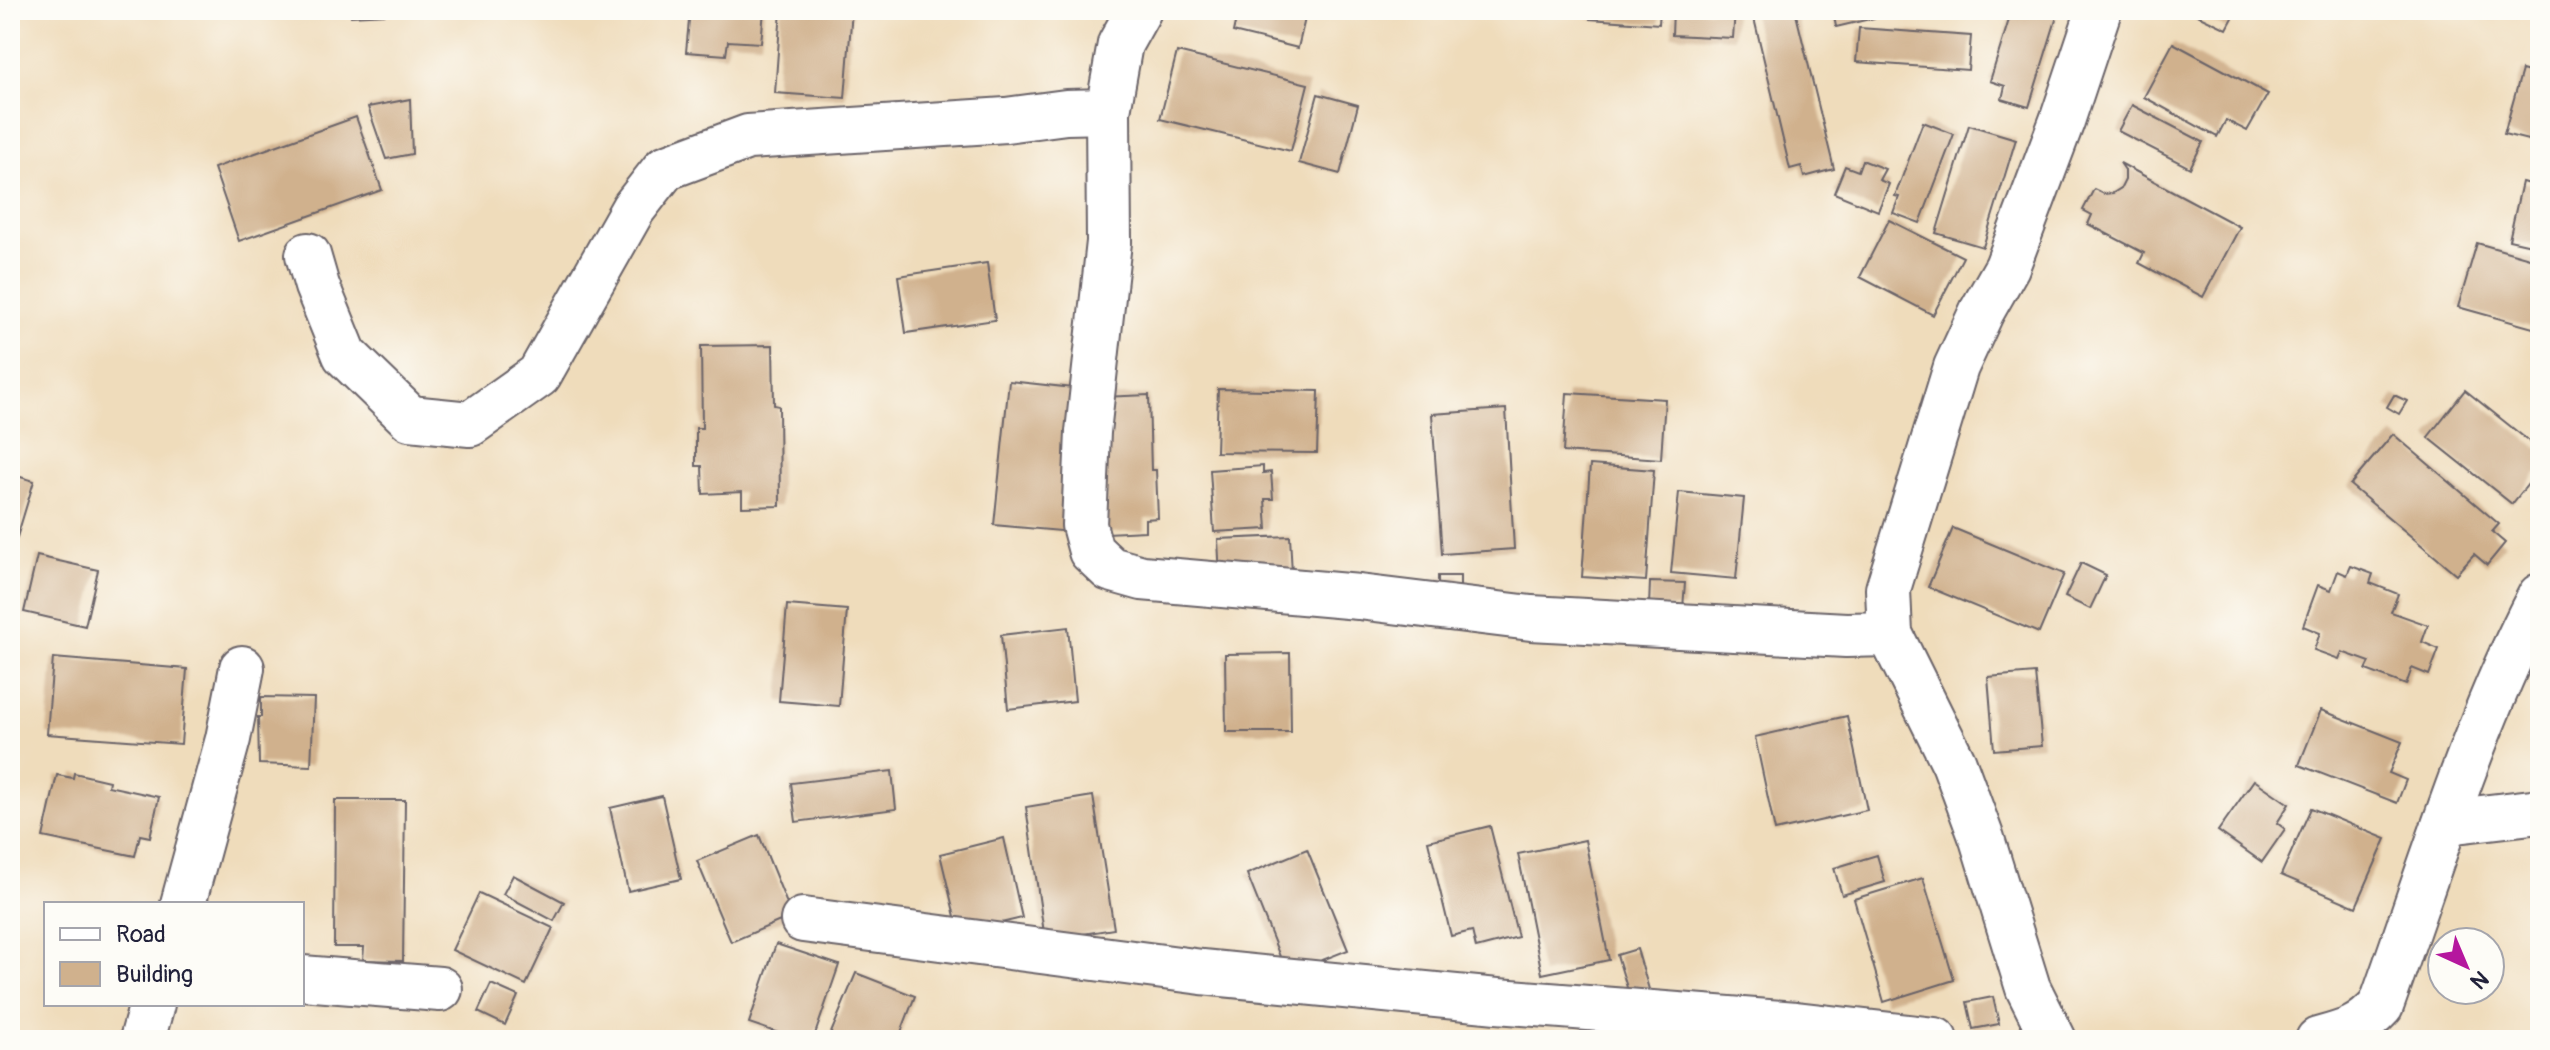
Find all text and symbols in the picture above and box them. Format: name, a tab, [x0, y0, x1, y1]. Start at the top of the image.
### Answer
legend	[44, 902, 304, 1006]
text: Road	[116, 920, 166, 949]
north arrow	[2426, 926, 2506, 1006]
text: Building	[116, 960, 193, 989]
text: N	[2464, 964, 2494, 995]

